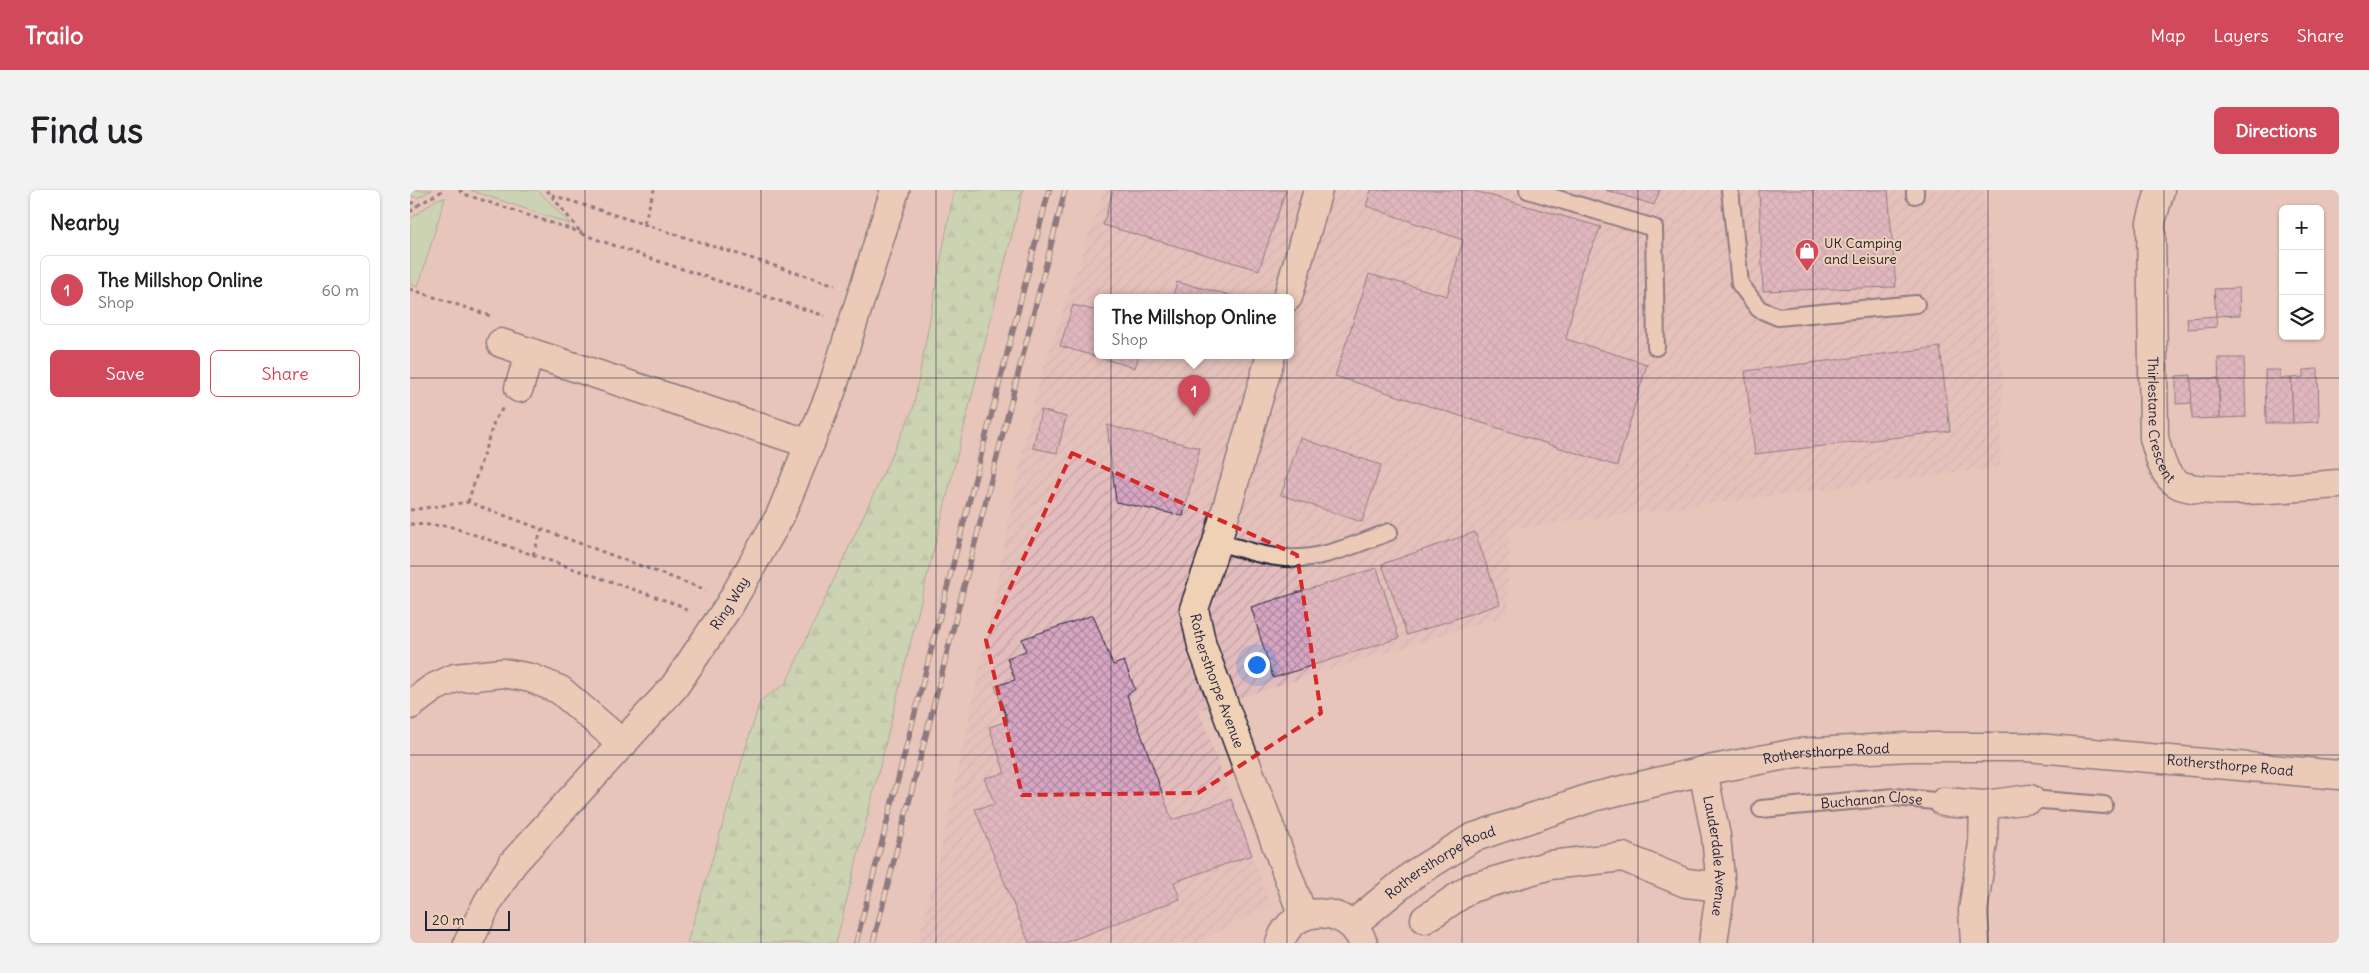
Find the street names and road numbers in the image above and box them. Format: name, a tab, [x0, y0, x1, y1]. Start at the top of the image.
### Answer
street label: Thirlestane Crescent	[2144, 356, 2179, 487]
street label: Ring Way	[706, 573, 753, 633]
street label: Rothersthorpe Avenue	[1186, 612, 1248, 751]
street label: Rothersthorpe Road	[1761, 739, 1890, 768]
street label: Rothersthorpe Road	[2166, 751, 2294, 780]
street label: Buchanan Close	[1820, 788, 1923, 813]
street label: Lauderdale Avenue	[1699, 794, 1730, 917]
street label: Rothersthorpe Road	[1381, 822, 1498, 903]

